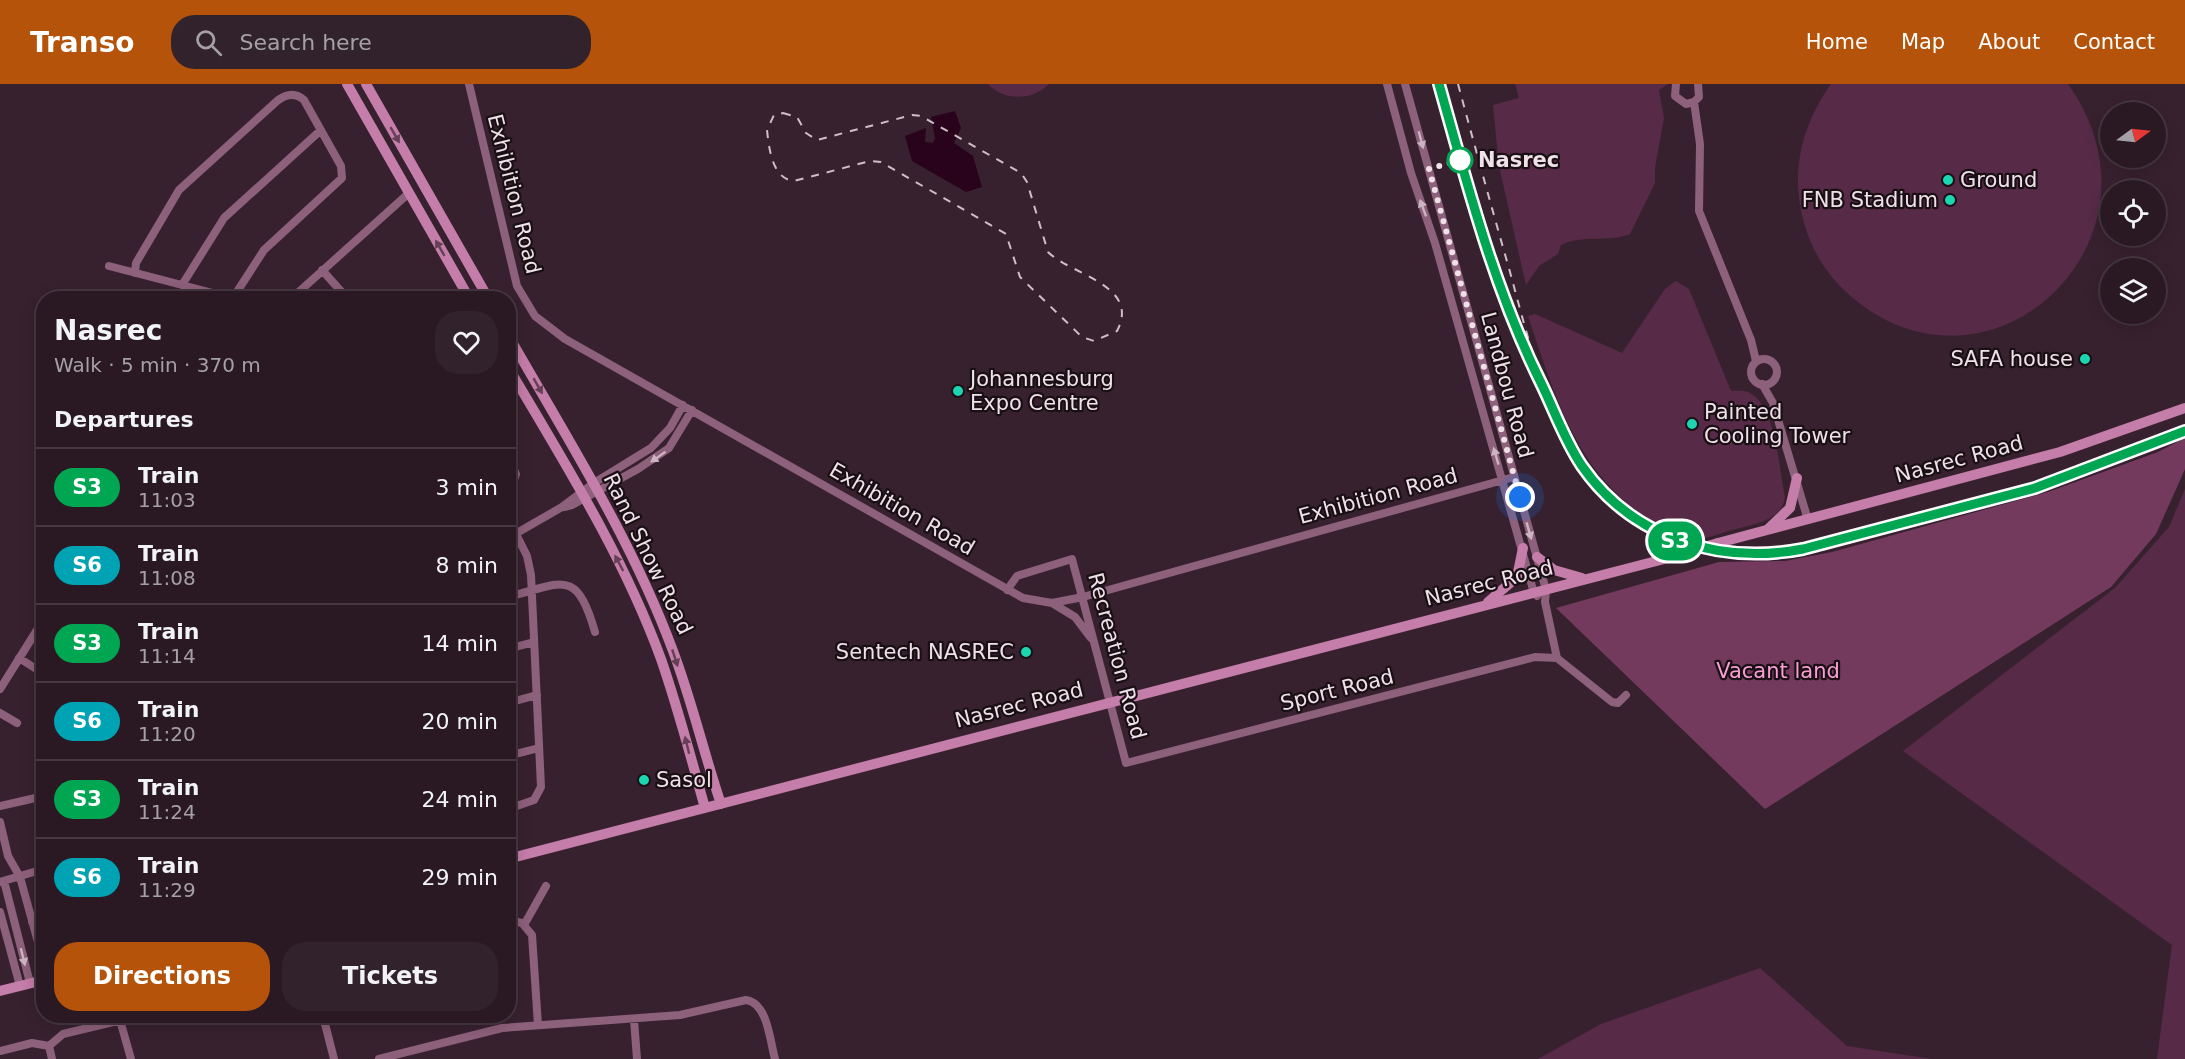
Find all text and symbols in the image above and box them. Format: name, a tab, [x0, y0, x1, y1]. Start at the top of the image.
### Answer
search box	[171, 15, 591, 69]
text: Transo	[30, 26, 135, 59]
icon: search	[192, 26, 225, 59]
text: Search here	[240, 30, 372, 55]
text: Home	[1806, 30, 1868, 54]
text: Map	[1901, 30, 1945, 54]
text: About	[1978, 30, 2040, 54]
text: Contact	[2073, 30, 2155, 54]
north arrow	[2100, 102, 2166, 168]
map controls	[2100, 102, 2166, 324]
street label: Exhibition Road	[483, 112, 545, 276]
one-way arrow	[390, 127, 400, 144]
one-way arrow	[1416, 131, 1426, 150]
marker: Nasrec	[1447, 147, 1473, 173]
place label: Nasrec	[1478, 148, 1559, 172]
place label: Ground	[1960, 168, 2037, 192]
marker: Ground	[1941, 173, 1955, 187]
button: locate	[2100, 180, 2166, 246]
place label: FNB Stadium	[1802, 188, 1938, 212]
marker: FNB Stadium	[1943, 193, 1957, 207]
one-way arrow	[1418, 199, 1428, 217]
one-way arrow	[435, 239, 445, 256]
button: layers	[2100, 258, 2166, 324]
street label: Landbou Road	[1476, 309, 1538, 461]
button: heart	[435, 311, 498, 374]
text: Nasrec	[54, 314, 162, 347]
place label: SAFA house	[1950, 347, 2073, 371]
marker: SAFA house	[2078, 352, 2092, 366]
text: Walk · 5 min · 370 m	[54, 353, 261, 377]
place label: Johannesburg Expo Centre	[968, 367, 1114, 415]
one-way arrow	[532, 378, 543, 394]
marker: Johannesburg Expo Centre	[951, 384, 965, 398]
place label: Painted Cooling Tower	[1704, 400, 1851, 448]
text: Departures	[54, 407, 194, 432]
marker: Painted Cooling Tower	[1685, 417, 1699, 431]
street label: Nasrec Road	[1892, 430, 2026, 488]
one-way arrow	[1490, 447, 1500, 465]
one-way arrow	[650, 450, 665, 462]
street label: Exhibition Road	[825, 458, 979, 560]
text: Train	[138, 463, 200, 488]
street label: Exhibition Road	[1296, 463, 1460, 529]
street label: Rand Show Road	[599, 469, 697, 639]
text: S3	[72, 475, 102, 499]
text: 3 min	[436, 475, 498, 500]
your location	[1505, 482, 1535, 512]
text: 11:03	[138, 488, 196, 512]
one-way arrow	[1525, 522, 1534, 540]
line badge: S3	[1648, 522, 1702, 560]
text: S3	[1660, 529, 1690, 553]
text: Train	[138, 541, 200, 566]
text: S6	[72, 553, 102, 577]
text: 8 min	[436, 553, 498, 578]
one-way arrow	[614, 554, 624, 571]
street label: Nasrec Road	[1422, 555, 1556, 611]
text: 11:08	[138, 566, 196, 590]
street label: Recreation Road	[1083, 570, 1151, 742]
text: Train	[138, 619, 200, 644]
text: S3	[72, 631, 102, 655]
text: 14 min	[422, 631, 498, 656]
place label: Sentech NASREC	[836, 640, 1014, 664]
text: 11:14	[138, 644, 196, 668]
marker: Sentech NASREC	[1019, 645, 1033, 659]
one-way arrow	[671, 649, 680, 667]
park label: Vacant land	[1716, 659, 1840, 683]
street label: Sport Road	[1278, 664, 1396, 716]
street label: Nasrec Road	[952, 677, 1086, 733]
text: Train	[138, 697, 200, 722]
text: S6	[72, 709, 102, 733]
text: 20 min	[422, 709, 498, 734]
text: 11:20	[138, 722, 196, 746]
one-way arrow	[682, 736, 692, 754]
place label: Sasol	[656, 768, 712, 792]
marker: Sasol	[637, 773, 651, 787]
text: Train	[138, 775, 200, 800]
text: S3	[72, 787, 102, 811]
text: 24 min	[422, 787, 498, 812]
text: 11:24	[138, 800, 196, 824]
text: Train	[138, 853, 200, 878]
text: S6	[72, 865, 102, 889]
text: 29 min	[422, 865, 498, 890]
text: 11:29	[138, 878, 196, 902]
button: Directions	[54, 942, 270, 1011]
button: Tickets	[282, 942, 498, 1011]
one-way arrow	[19, 948, 29, 966]

